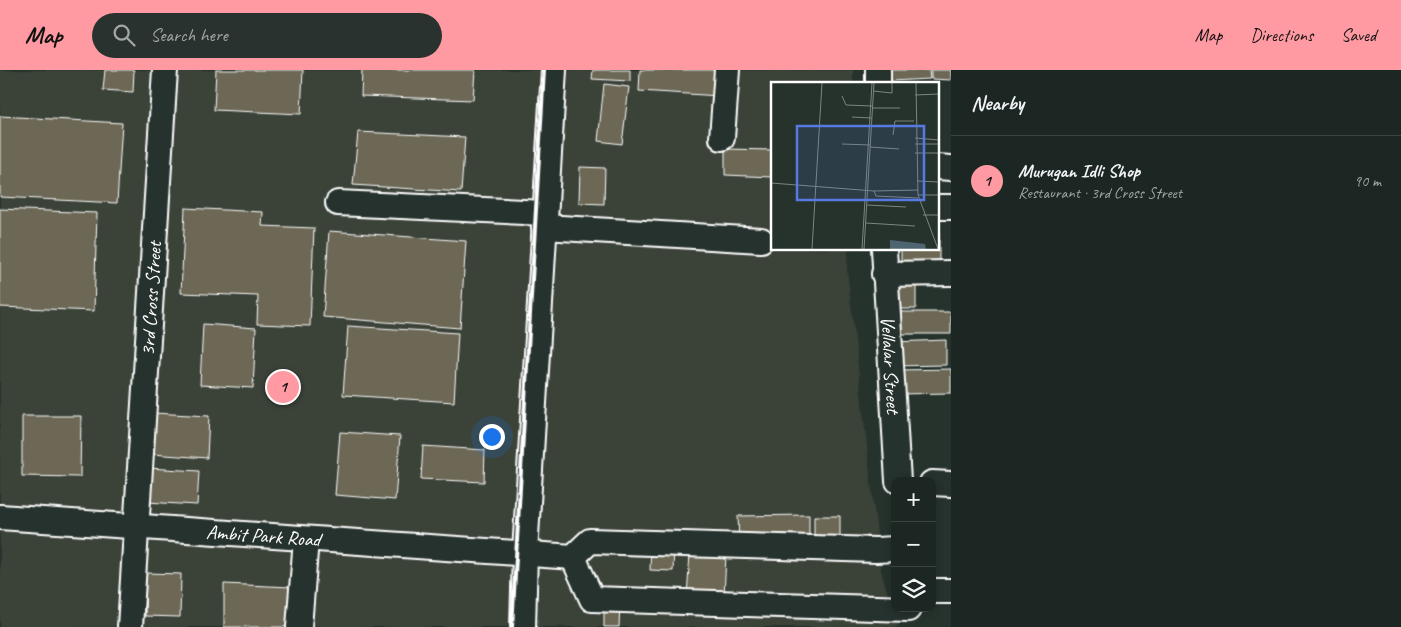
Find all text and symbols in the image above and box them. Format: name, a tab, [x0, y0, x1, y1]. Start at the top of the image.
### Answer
search box	[92, 13, 442, 58]
text: Map	[25, 20, 62, 50]
icon: search	[110, 21, 138, 49]
text: Search here	[150, 23, 228, 47]
text: Map	[1195, 24, 1222, 46]
text: Directions	[1250, 24, 1313, 46]
text: Saved	[1341, 24, 1376, 46]
inset map	[771, 82, 938, 250]
text: Nearby	[971, 90, 1024, 116]
text: Murugan Idli Shop	[1018, 159, 1140, 183]
text: 1	[983, 171, 991, 191]
text: 90 m	[1354, 171, 1381, 191]
text: Restaurant · 3rd Cross Street	[1018, 183, 1182, 203]
street label: 3rd Cross Street	[135, 238, 167, 357]
street label: Vellalar Street	[875, 315, 906, 417]
pin: 1	[267, 368, 299, 406]
your location	[479, 424, 505, 450]
map controls	[891, 477, 936, 612]
button: +	[891, 477, 936, 522]
street label: Ambit Park Road	[205, 519, 324, 553]
button: −	[891, 522, 936, 567]
button: layers	[891, 567, 936, 612]

